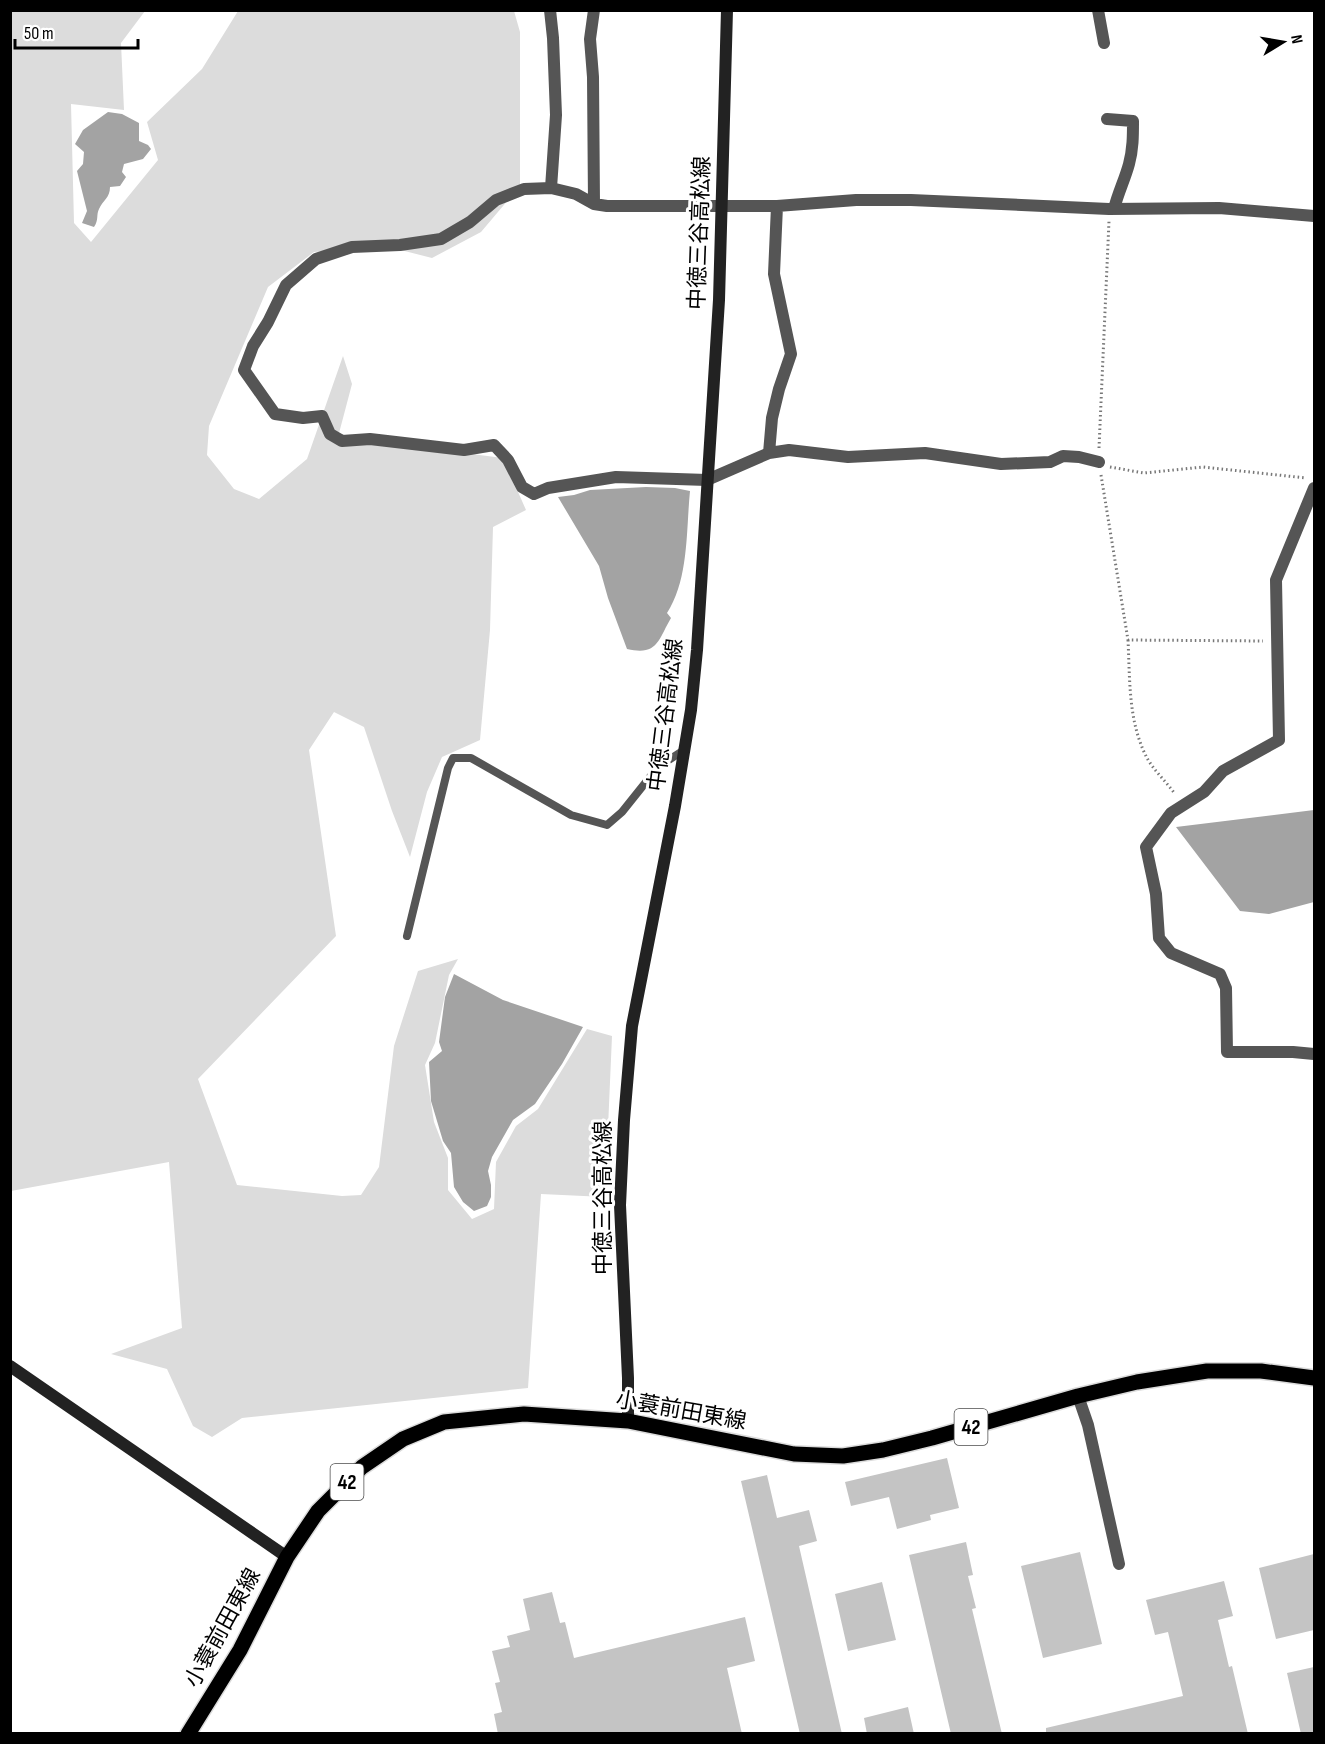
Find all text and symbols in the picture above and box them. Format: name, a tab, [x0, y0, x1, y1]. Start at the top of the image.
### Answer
scale bar	[15, 12, 138, 50]
north arrow	[1253, 12, 1313, 72]
text: 50 m	[24, 23, 54, 44]
text: N	[1286, 33, 1306, 45]
street label: 中徳三谷高松線	[684, 156, 716, 310]
street label: 中徳三谷高松線	[643, 637, 689, 793]
street label: 中徳三谷高松線	[590, 1121, 617, 1275]
street label: 小蓑前田東線	[614, 1386, 748, 1436]
road number: 42	[954, 1409, 988, 1445]
road number: 42	[330, 1464, 364, 1500]
street label: 小蓑前田東線	[179, 1564, 267, 1692]

